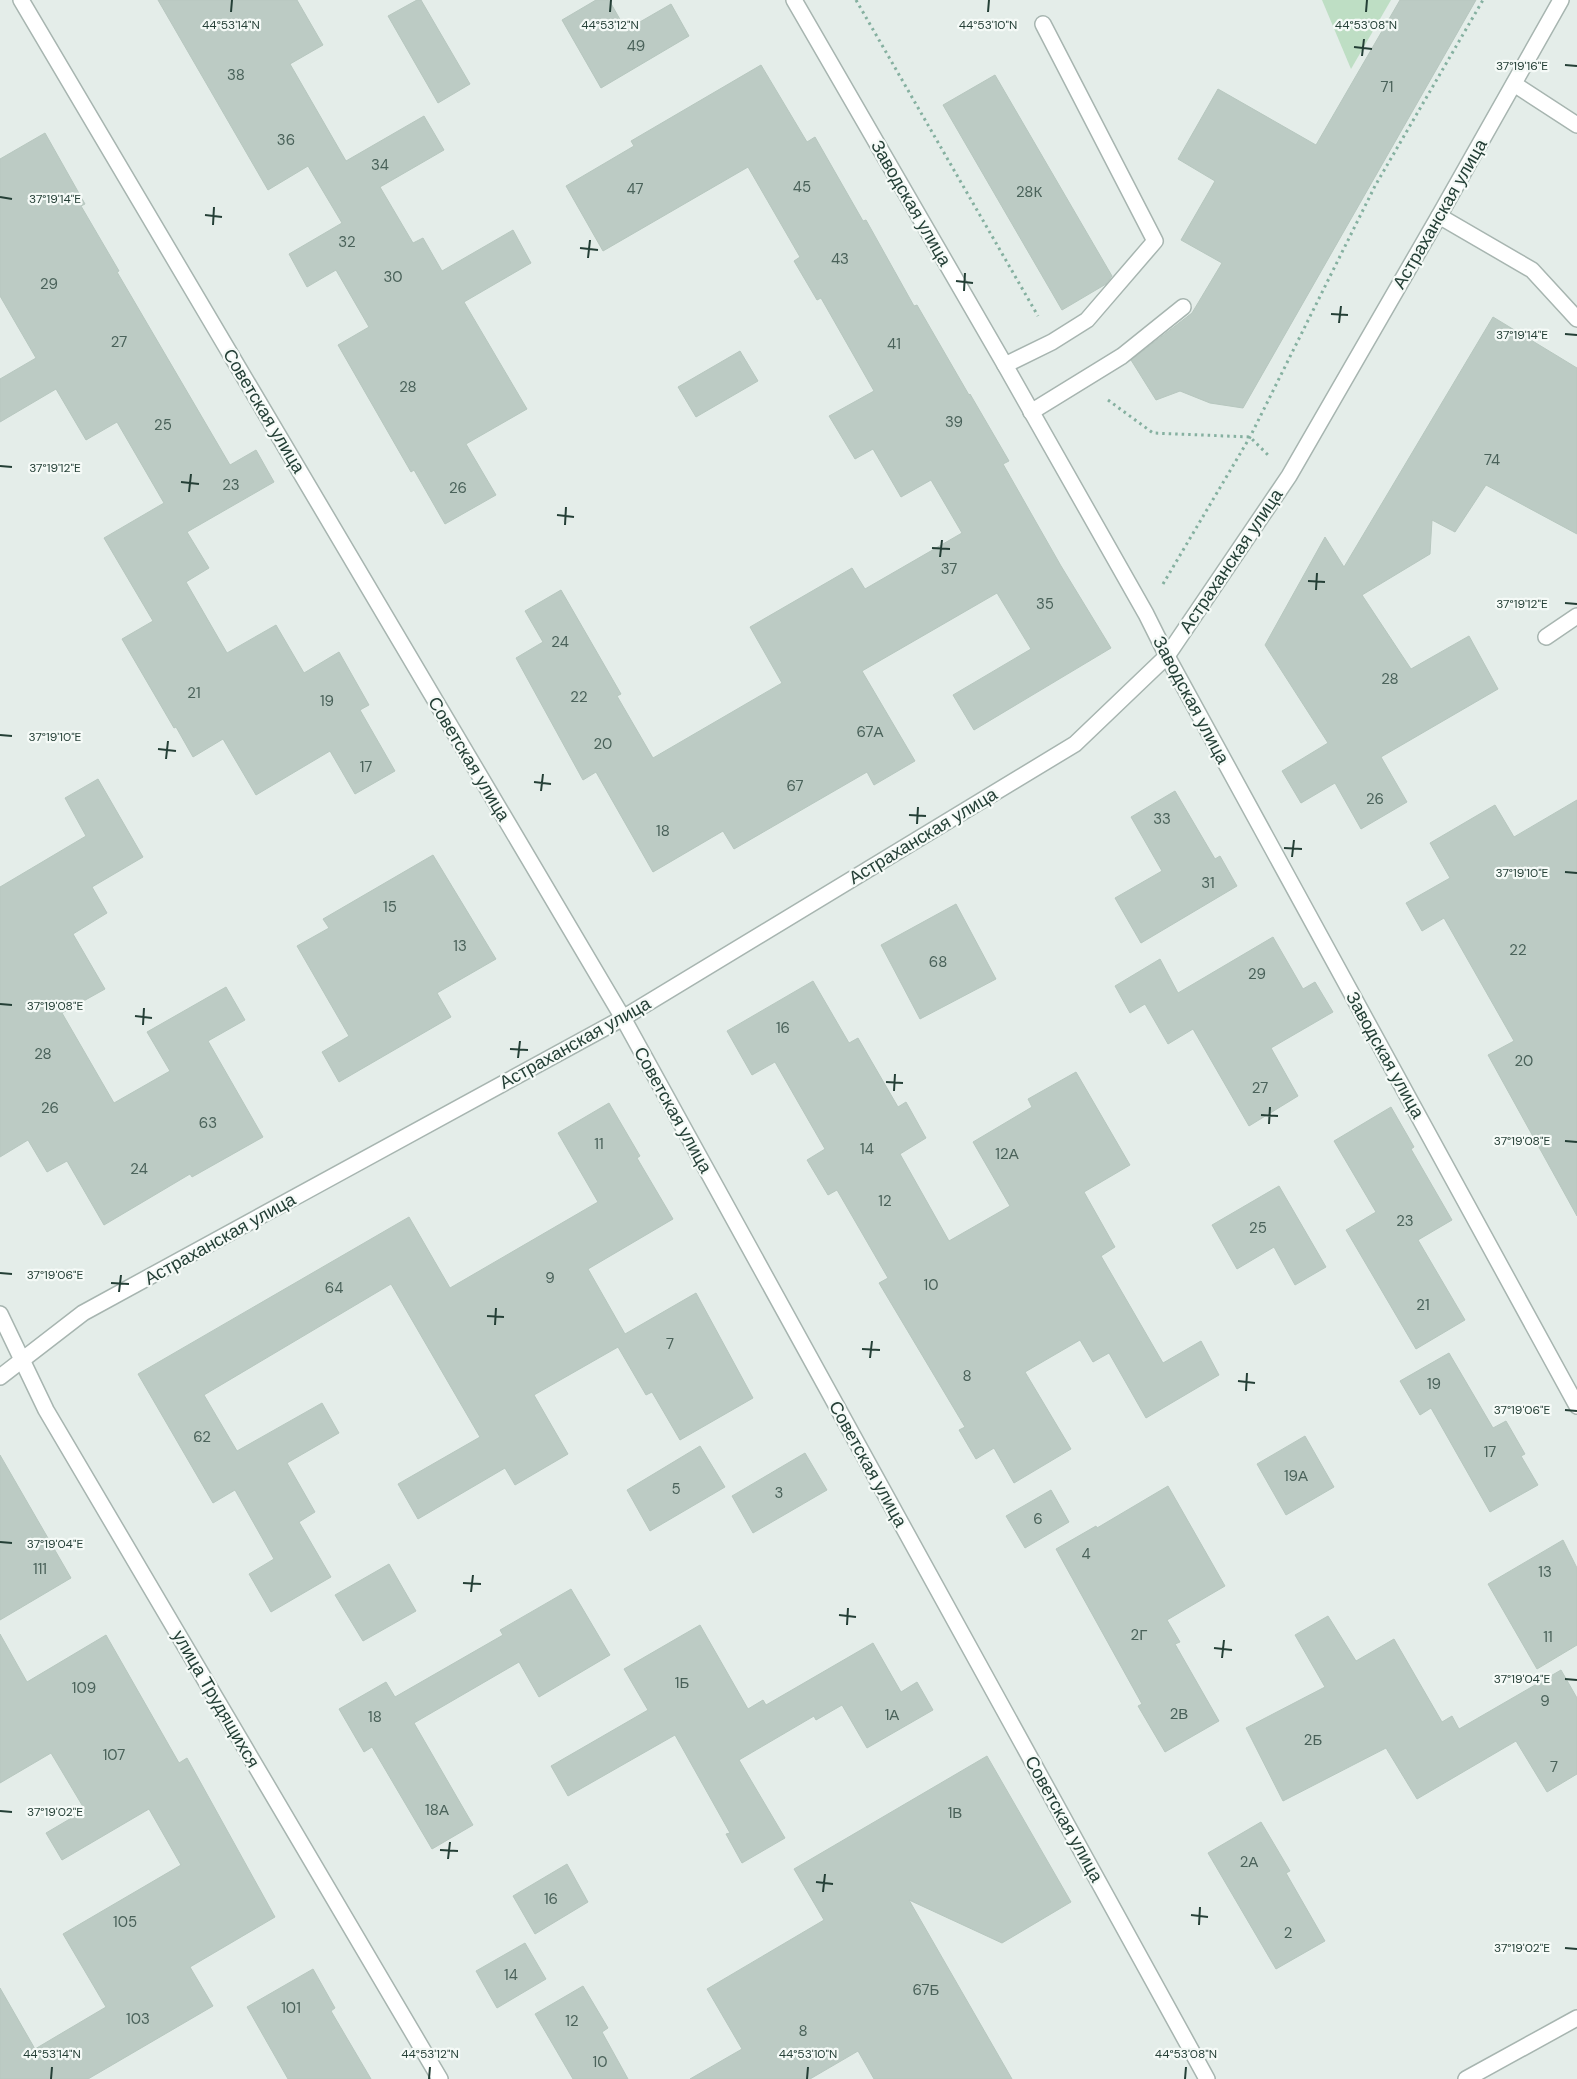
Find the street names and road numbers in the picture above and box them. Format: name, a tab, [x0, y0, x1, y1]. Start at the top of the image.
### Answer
street label: Астраханская улица	[1387, 134, 1493, 293]
street label: Заводская улица	[865, 136, 957, 271]
street label: Советская улица	[217, 344, 311, 479]
street label: Астраханская улица	[1174, 483, 1289, 638]
street label: Заводская улица	[1147, 632, 1235, 769]
street label: Советская улица	[422, 692, 516, 827]
street label: Астраханская улица	[844, 782, 1003, 890]
street label: Заводская улица	[1340, 987, 1430, 1124]
street label: Астраханская улица	[495, 991, 656, 1095]
street label: Советская улица	[628, 1042, 718, 1178]
street label: Астраханская улица	[140, 1187, 301, 1291]
street label: Советская улица	[823, 1396, 913, 1532]
street label: улица Трудящихся	[167, 1626, 265, 1772]
street label: Советская улица	[1019, 1751, 1109, 1887]

